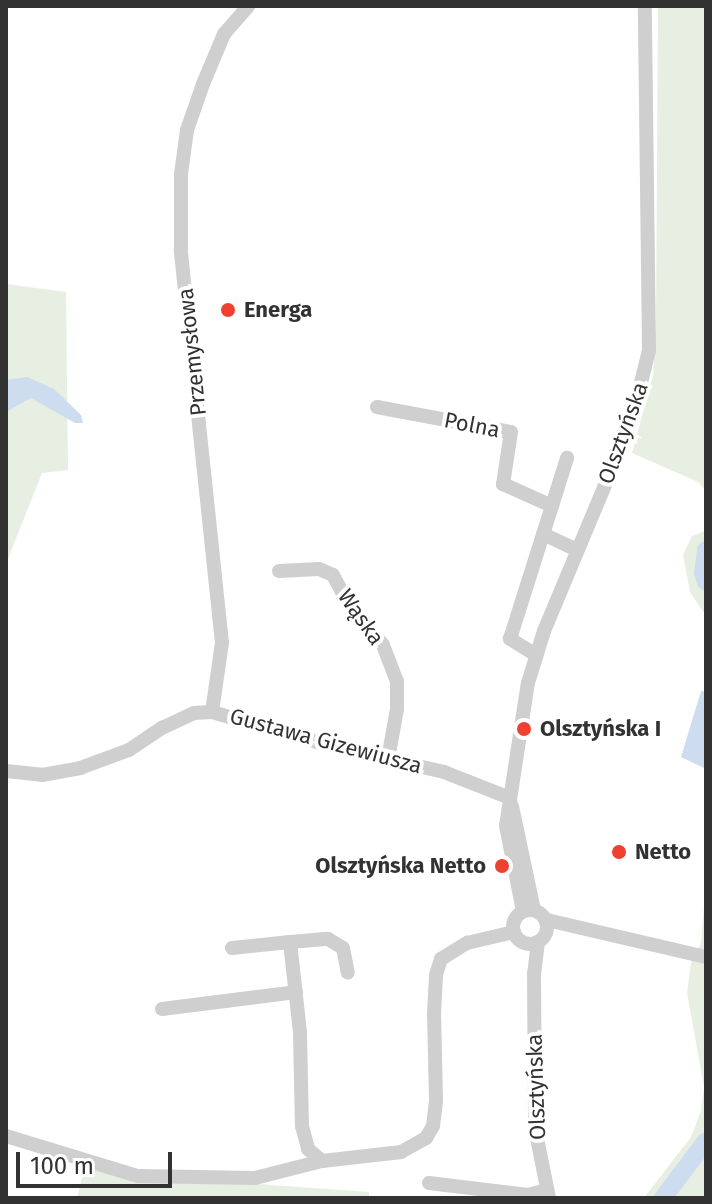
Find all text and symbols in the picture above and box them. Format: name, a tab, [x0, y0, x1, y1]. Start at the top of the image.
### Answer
street label: Przemysłowa	[172, 287, 212, 417]
place label: Energa	[244, 297, 312, 323]
marker: Energa	[219, 301, 237, 319]
street label: Olsztyńska	[592, 379, 654, 487]
street label: Polna	[442, 407, 502, 443]
street label: Wąska	[332, 584, 390, 650]
street label: Gustawa Gizewiusza	[227, 703, 425, 779]
place label: Olsztyńska I	[540, 716, 661, 742]
marker: Olsztyńska I	[515, 720, 533, 738]
place label: Netto	[635, 839, 691, 865]
marker: Netto	[610, 843, 628, 861]
place label: Olsztyńska Netto	[315, 853, 486, 879]
marker: Olsztyńska Netto	[493, 857, 511, 875]
street label: Olsztyńska	[521, 1033, 551, 1141]
scale bar	[20, 1136, 176, 1186]
text: 100 m	[30, 1152, 94, 1180]

